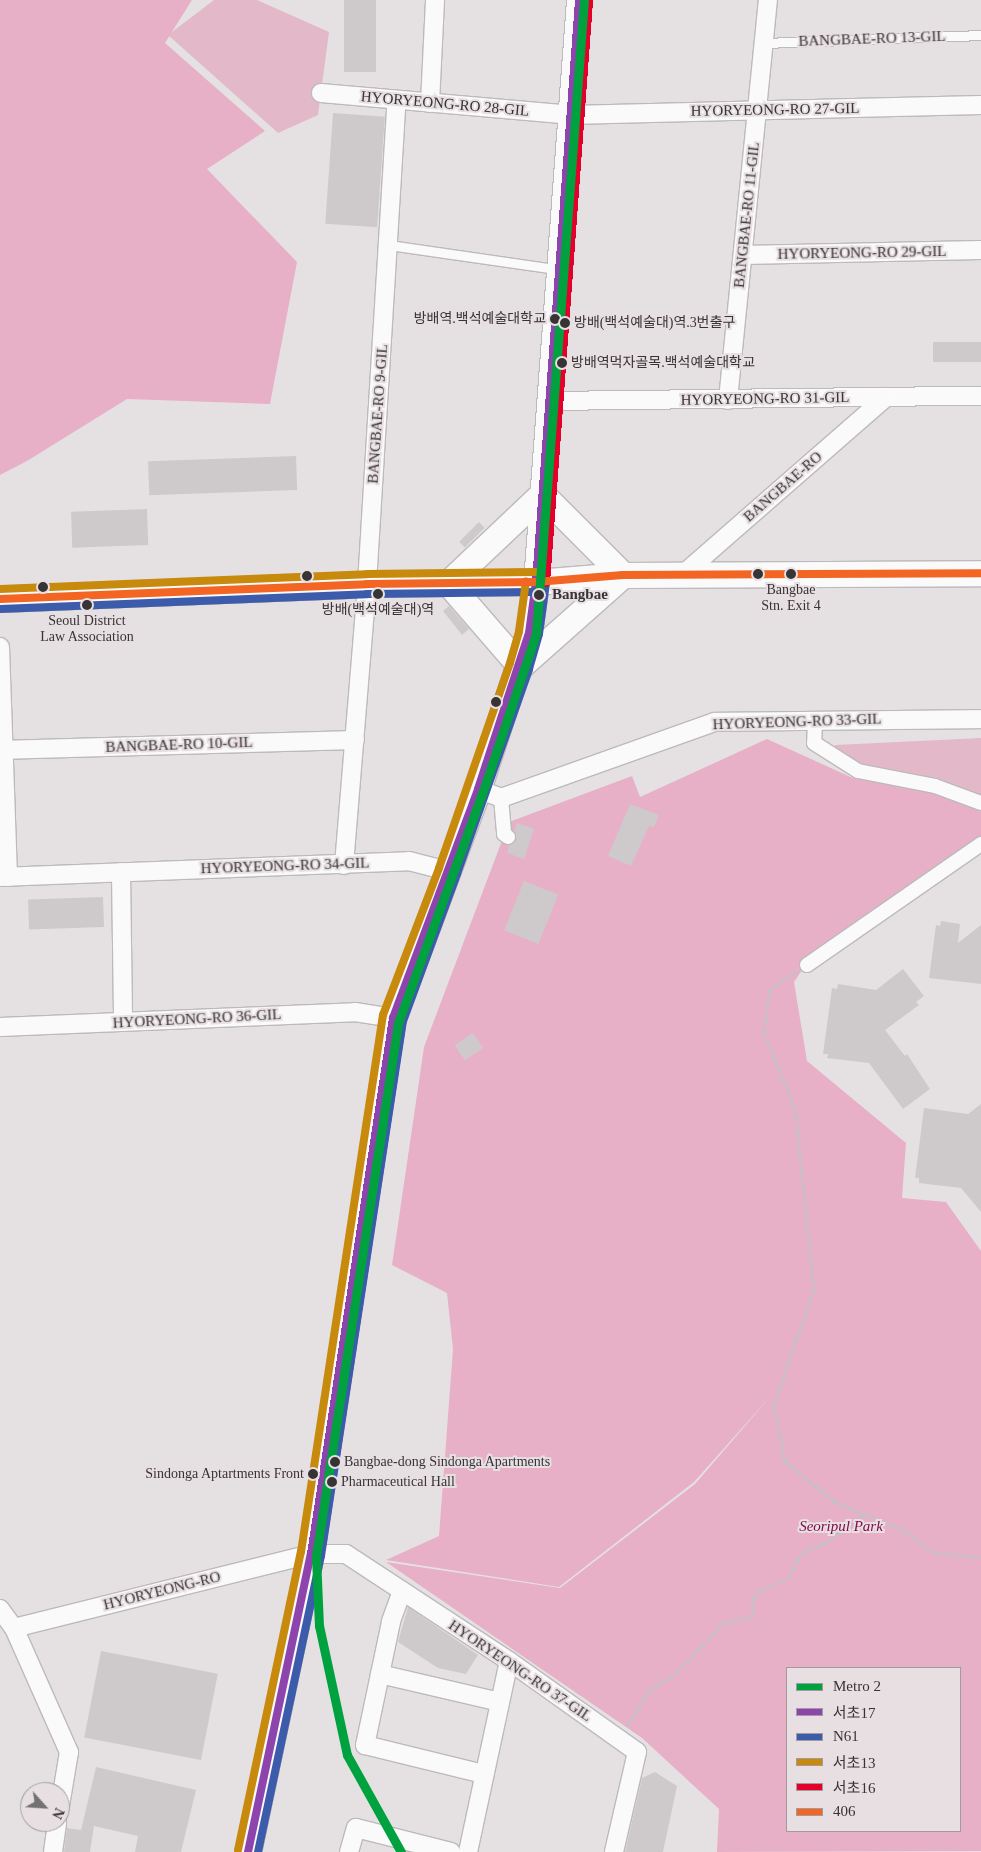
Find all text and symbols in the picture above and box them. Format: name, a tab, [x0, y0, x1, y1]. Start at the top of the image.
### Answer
street label: BANGBAE-RO 13-GIL	[798, 27, 946, 51]
street label: HYORYEONG-RO 28-GIL	[360, 88, 530, 120]
street label: HYORYEONG-RO 27-GIL	[690, 100, 860, 120]
street label: BANGBAE-RO 11-GIL	[730, 141, 764, 289]
street label: HYORYEONG-RO 29-GIL	[777, 243, 947, 263]
place label: 방배역.백석예술대학교	[414, 311, 546, 327]
marker: 방배역.백석예술대학교	[550, 314, 560, 324]
place label: 방배(백석예술대)역.3번출구	[574, 315, 736, 331]
marker: 방배(백석예술대)역.3번출구	[560, 318, 570, 328]
street label: BANGBAE-RO 9-GIL	[364, 344, 392, 484]
place label: 방배역먹자골목.백석예술대학교	[571, 355, 755, 371]
marker: 방배역먹자골목.백석예술대학교	[557, 358, 567, 368]
street label: HYORYEONG-RO 31-GIL	[680, 389, 850, 409]
street label: BANGBAE-RO	[740, 448, 826, 526]
unlabelled marker	[753, 569, 763, 579]
marker: Bangbae Stn. Exit 4	[786, 569, 796, 579]
unlabelled marker	[302, 571, 312, 581]
unlabelled marker	[38, 582, 48, 592]
place label: Bangbae Stn. Exit 4	[761, 582, 821, 614]
marker: Bangbae	[530, 586, 548, 604]
place label: Bangbae	[552, 586, 608, 604]
marker: 방배(백석예술대)역	[373, 589, 383, 599]
marker: Seoul District Law Association	[82, 600, 92, 610]
place label: 방배(백석예술대)역	[322, 602, 434, 618]
place label: Seoul District Law Association	[40, 613, 134, 646]
unlabelled marker	[491, 697, 501, 707]
street label: HYORYEONG-RO 33-GIL	[712, 710, 882, 734]
street label: BANGBAE-RO 10-GIL	[105, 733, 253, 757]
street label: HYORYEONG-RO 34-GIL	[200, 854, 370, 878]
street label: HYORYEONG-RO 36-GIL	[112, 1006, 282, 1032]
place label: Bangbae-dong Sindonga Apartments	[344, 1454, 551, 1470]
marker: Bangbae-dong Sindonga Apartments	[330, 1457, 340, 1467]
place label: Sindonga Aptartments Front	[145, 1466, 304, 1482]
marker: Sindonga Aptartments Front	[308, 1469, 318, 1479]
place label: Pharmaceutical Hall	[341, 1474, 455, 1490]
marker: Pharmaceutical Hall	[327, 1477, 337, 1487]
park label: Seoripul Park	[799, 1518, 883, 1536]
street label: HYORYEONG-RO	[102, 1568, 222, 1614]
street label: HYORYEONG-RO 37-GIL	[445, 1616, 595, 1726]
legend	[786, 1667, 961, 1832]
text: Metro 2	[833, 1678, 881, 1694]
text: 서초17	[833, 1705, 876, 1721]
text: N61	[833, 1728, 859, 1744]
text: 서초13	[833, 1755, 876, 1771]
text: 서초16	[833, 1780, 876, 1796]
north arrow	[20, 1782, 70, 1832]
text: 406	[833, 1803, 856, 1819]
text: N	[49, 1806, 67, 1821]

